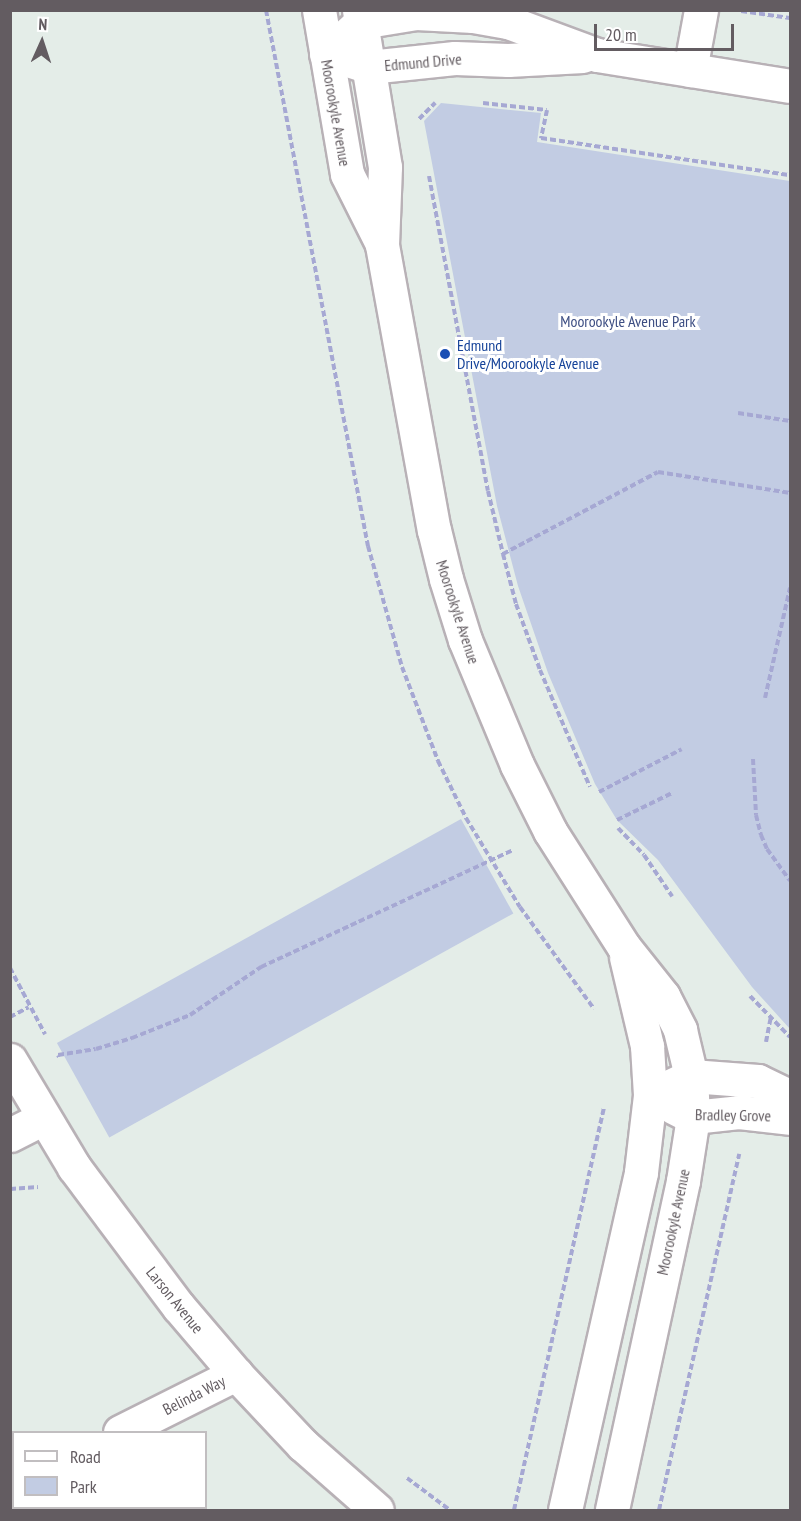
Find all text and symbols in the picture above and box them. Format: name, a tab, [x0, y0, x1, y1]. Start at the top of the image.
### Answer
north arrow	[12, 12, 72, 72]
scale bar	[597, 12, 736, 50]
text: N	[38, 14, 48, 34]
text: 20 m	[605, 23, 637, 46]
street label: Edmund Drive	[384, 49, 462, 75]
street label: Moorookyle Avenue	[317, 58, 355, 168]
park label: Moorookyle Avenue Park	[560, 311, 696, 331]
place label: Edmund Drive/Moorookyle Avenue	[457, 335, 599, 373]
marker: Edmund Drive/Moorookyle Avenue	[438, 347, 452, 361]
street label: Moorookyle Avenue	[432, 557, 484, 667]
street label: Bradley Grove	[695, 1105, 771, 1125]
street label: Moorookyle Avenue	[652, 1167, 694, 1277]
street label: Larson Avenue	[142, 1263, 208, 1337]
street label: Belinda Way	[159, 1371, 229, 1419]
legend	[12, 1431, 207, 1509]
text: Road	[70, 1445, 101, 1468]
text: Park	[70, 1475, 97, 1498]

